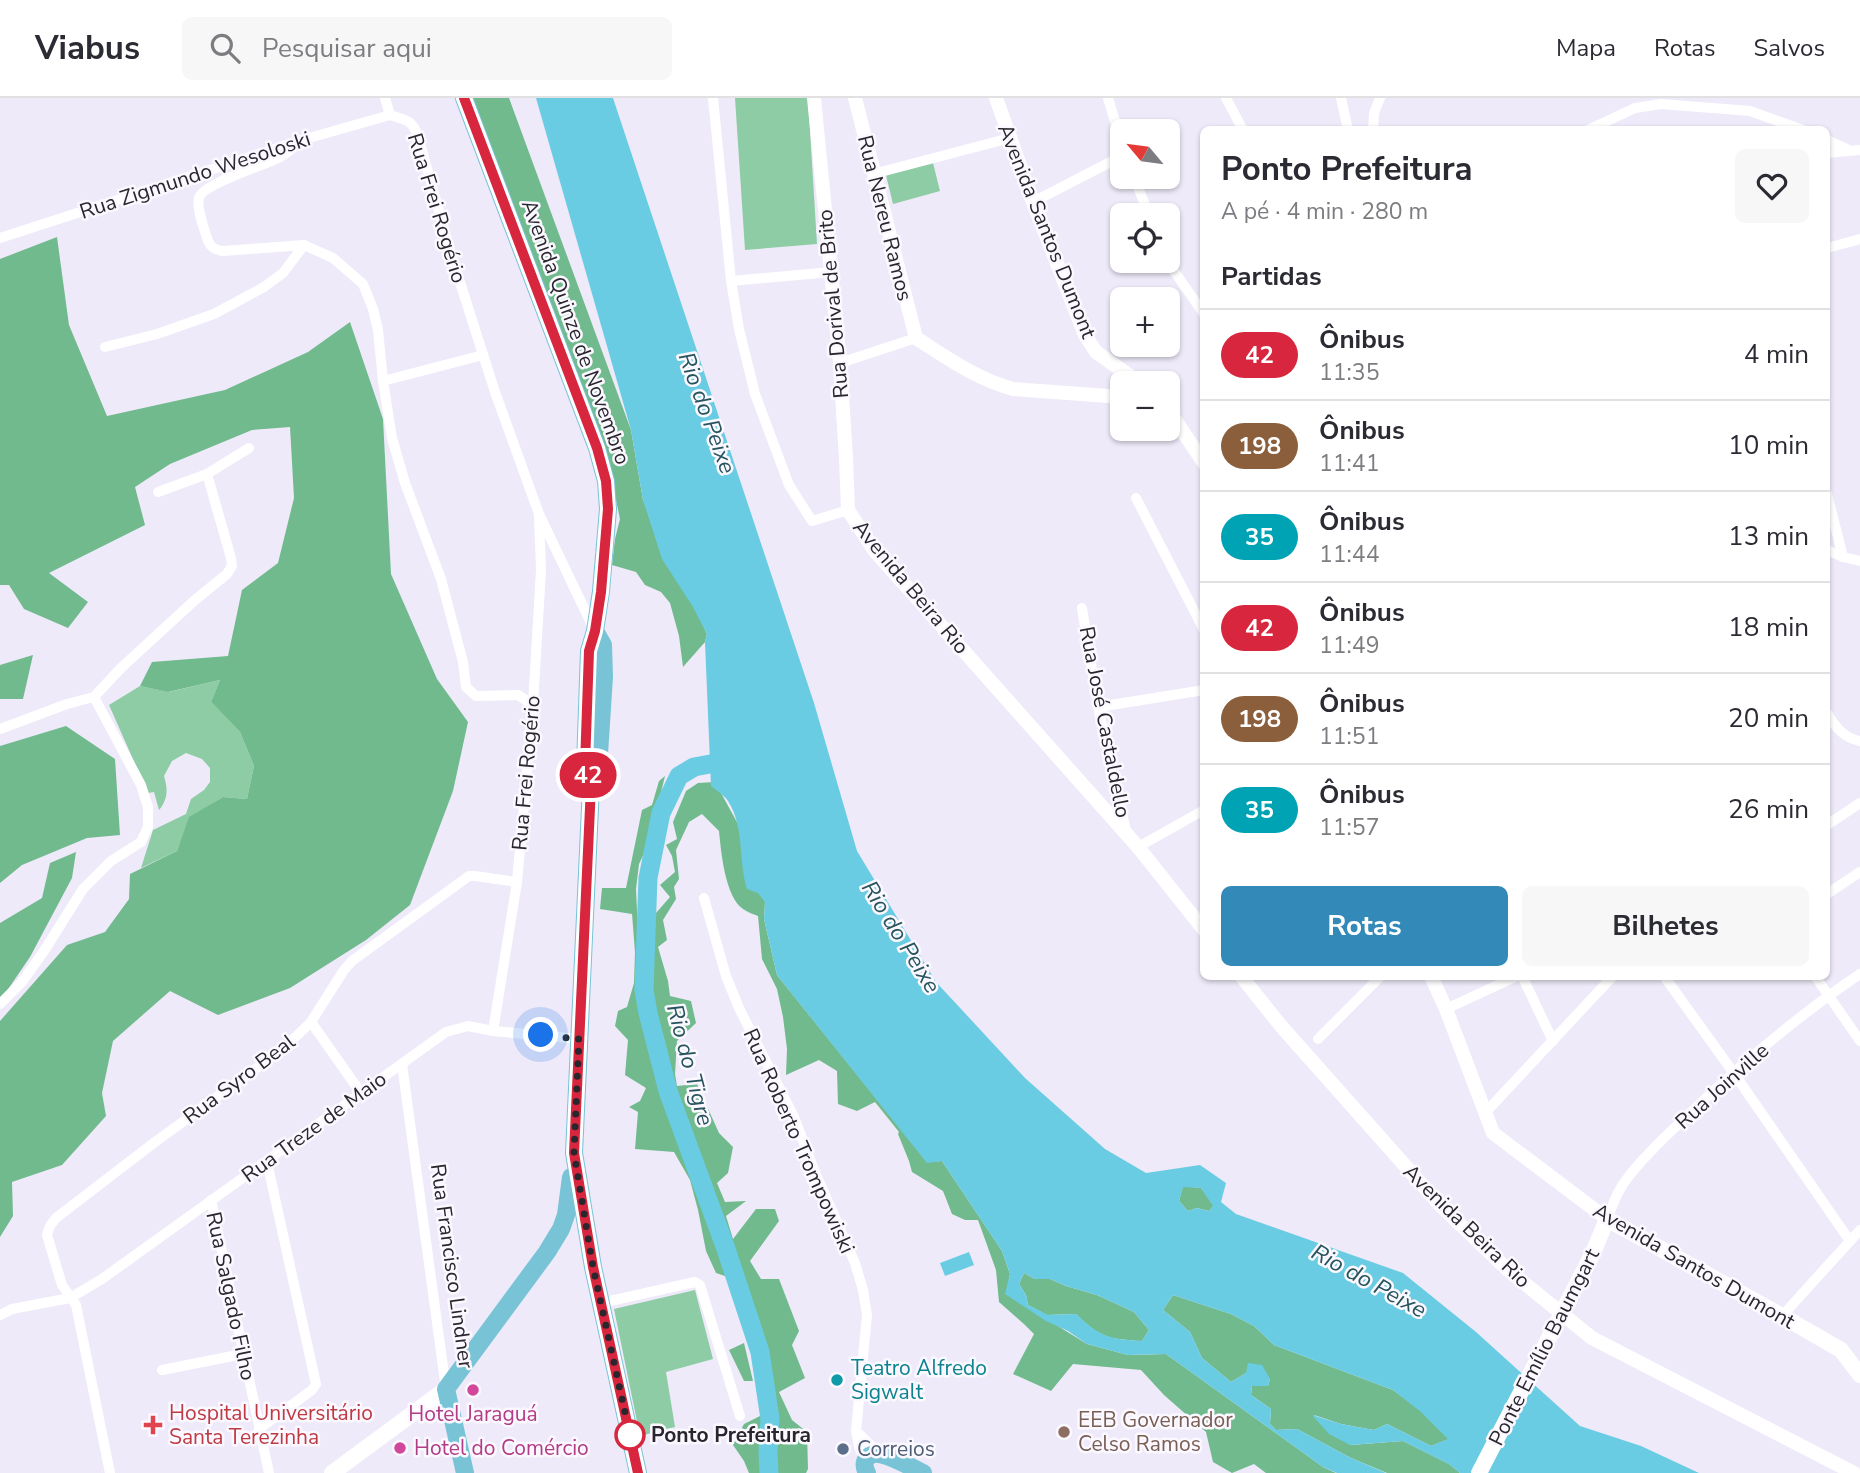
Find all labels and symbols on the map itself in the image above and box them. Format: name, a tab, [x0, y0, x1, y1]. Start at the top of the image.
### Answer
north arrow	[1110, 119, 1180, 189]
street label: Avenida Santos Dumont	[991, 120, 1103, 343]
street label: Rua Zigmundo Wesoloski	[76, 124, 314, 226]
street label: Rua Frei Rogério	[401, 130, 473, 286]
street label: Rua Nereu Ramos	[851, 132, 919, 304]
street label: Avenida Quinze de Novembro	[515, 196, 637, 468]
street label: Rua Dorival de Brito	[811, 208, 855, 400]
water label: Rio do Peixe	[671, 348, 743, 478]
street label: Avenida Beira Rio	[847, 514, 975, 660]
street label: Rua José Castaldello	[1073, 624, 1137, 820]
street label: Rua Frei Rogério	[505, 694, 547, 852]
line badge: 42	[556, 752, 620, 798]
water label: Rio do Peixe	[854, 875, 948, 999]
water label: Rio do Tigre	[659, 1001, 721, 1129]
your location	[523, 1017, 558, 1052]
street label: Rua Roberto Trompowiski	[737, 1024, 861, 1258]
street label: Rua Syro Beal	[177, 1027, 301, 1130]
street label: Rua Joinville	[1669, 1037, 1775, 1135]
street label: Rua Treze de Maio	[236, 1065, 392, 1189]
street label: Avenida Beira Rio	[1397, 1158, 1537, 1294]
street label: Rua Francisco Lindner	[424, 1162, 480, 1371]
street label: Avenida Santos Dumont	[1588, 1197, 1801, 1336]
street label: Rua Salgado Filho	[199, 1209, 263, 1383]
water label: Rio do Peixe	[1306, 1237, 1432, 1325]
street label: Ponte Emílio Baumgart	[1482, 1243, 1606, 1450]
place label: Teatro Alfredo Sigwalt	[851, 1354, 987, 1406]
marker: Teatro Alfredo Sigwalt	[829, 1372, 845, 1388]
marker: Hotel Jaraguá	[465, 1382, 481, 1398]
place label: Hospital Universitário Santa Terezinha	[169, 1399, 373, 1451]
place label: Hotel Jaraguá	[408, 1400, 538, 1428]
place label: EEB Governador Celso Ramos	[1078, 1406, 1233, 1458]
marker: Hospital Universitário Santa Terezinha	[143, 1415, 163, 1435]
marker: Ponto Prefeitura	[615, 1420, 645, 1450]
place label: Ponto Prefeitura	[651, 1421, 811, 1449]
marker: EEB Governador Celso Ramos	[1056, 1424, 1072, 1440]
place label: Hotel do Comércio	[414, 1434, 589, 1462]
place label: Correios	[857, 1435, 935, 1463]
marker: Hotel do Comércio	[392, 1440, 408, 1456]
marker: Correios	[835, 1441, 851, 1457]

